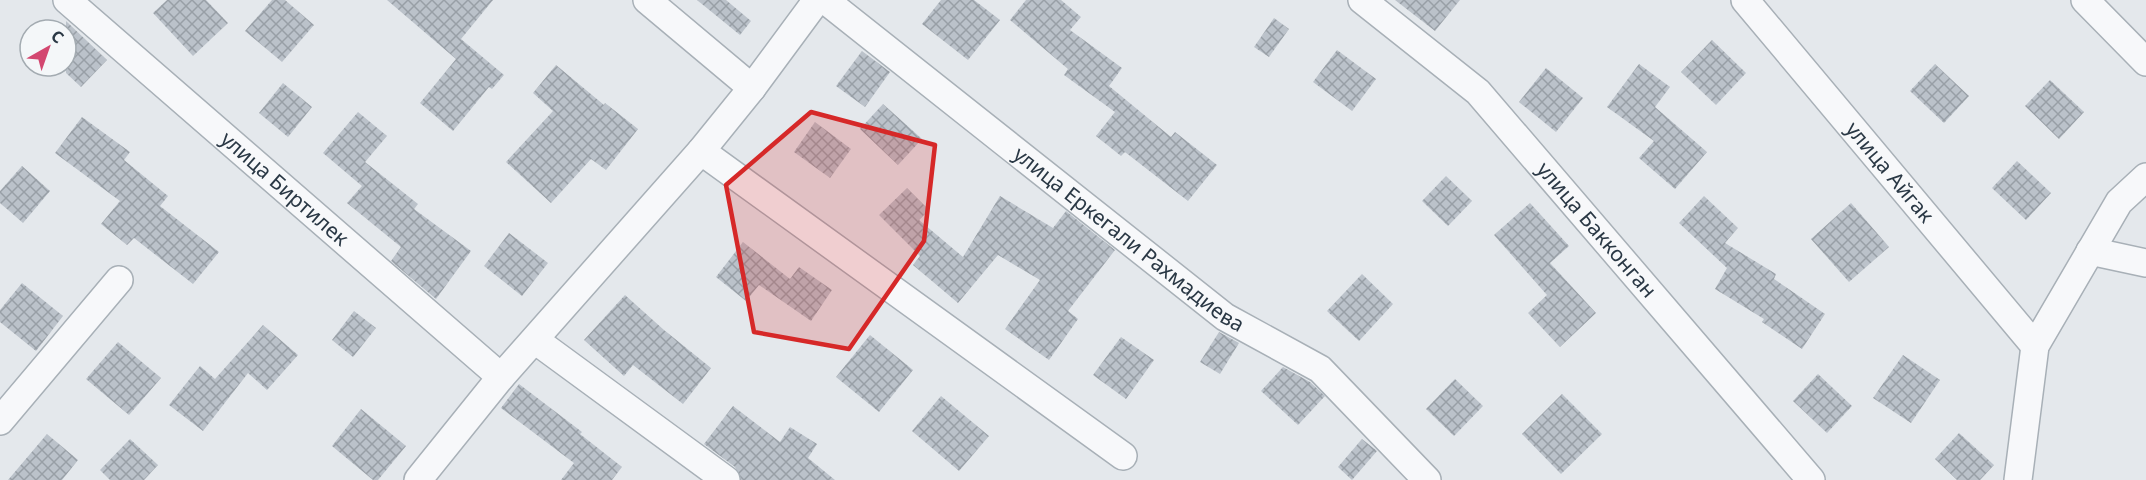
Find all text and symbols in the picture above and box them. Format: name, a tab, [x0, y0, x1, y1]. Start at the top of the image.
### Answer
north arrow	[18, 18, 78, 78]
text: С	[47, 25, 69, 48]
street label: улица Айгак	[1840, 115, 1941, 228]
street label: улица Биртилек	[215, 125, 355, 252]
street label: улица Еркегали Рахмадиева	[1008, 140, 1250, 338]
street label: улица Бакконган	[1531, 156, 1663, 303]

